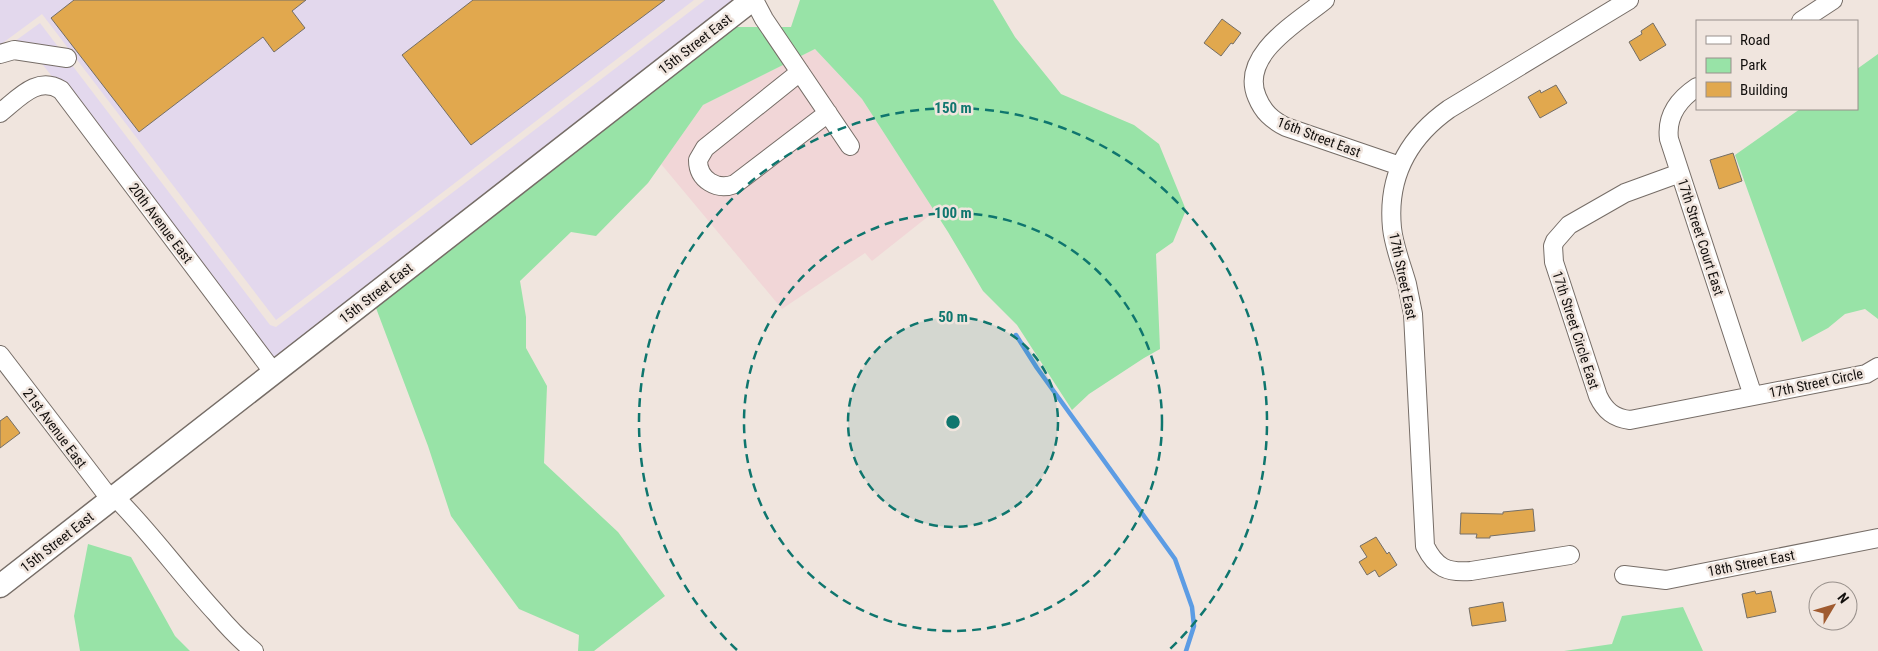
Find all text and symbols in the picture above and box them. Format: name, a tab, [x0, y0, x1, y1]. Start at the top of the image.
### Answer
street label: 15th Street East	[655, 11, 735, 77]
legend	[1696, 20, 1858, 110]
text: Road	[1740, 31, 1770, 49]
text: Park	[1740, 56, 1767, 74]
text: Building	[1740, 81, 1788, 99]
text: 150 m	[934, 99, 972, 117]
street label: 16th Street East	[1275, 114, 1363, 160]
street label: 17th Street Court East	[1675, 177, 1727, 297]
street label: 20th Avenue East	[126, 180, 196, 266]
text: 100 m	[934, 204, 972, 222]
street label: 17th Street East	[1386, 231, 1420, 321]
street label: 15th Street East	[336, 260, 416, 326]
street label: 17th Street Circle East	[1549, 269, 1603, 391]
text: 50 m	[938, 308, 968, 326]
street label: 17th Street Circle	[1768, 365, 1865, 401]
street label: 21st Avenue East	[20, 385, 90, 471]
centre of rings	[944, 413, 962, 431]
street label: 15th Street East	[17, 509, 97, 575]
street label: 18th Street East	[1706, 547, 1796, 579]
north arrow	[1808, 581, 1858, 631]
text: N	[1834, 590, 1852, 606]

